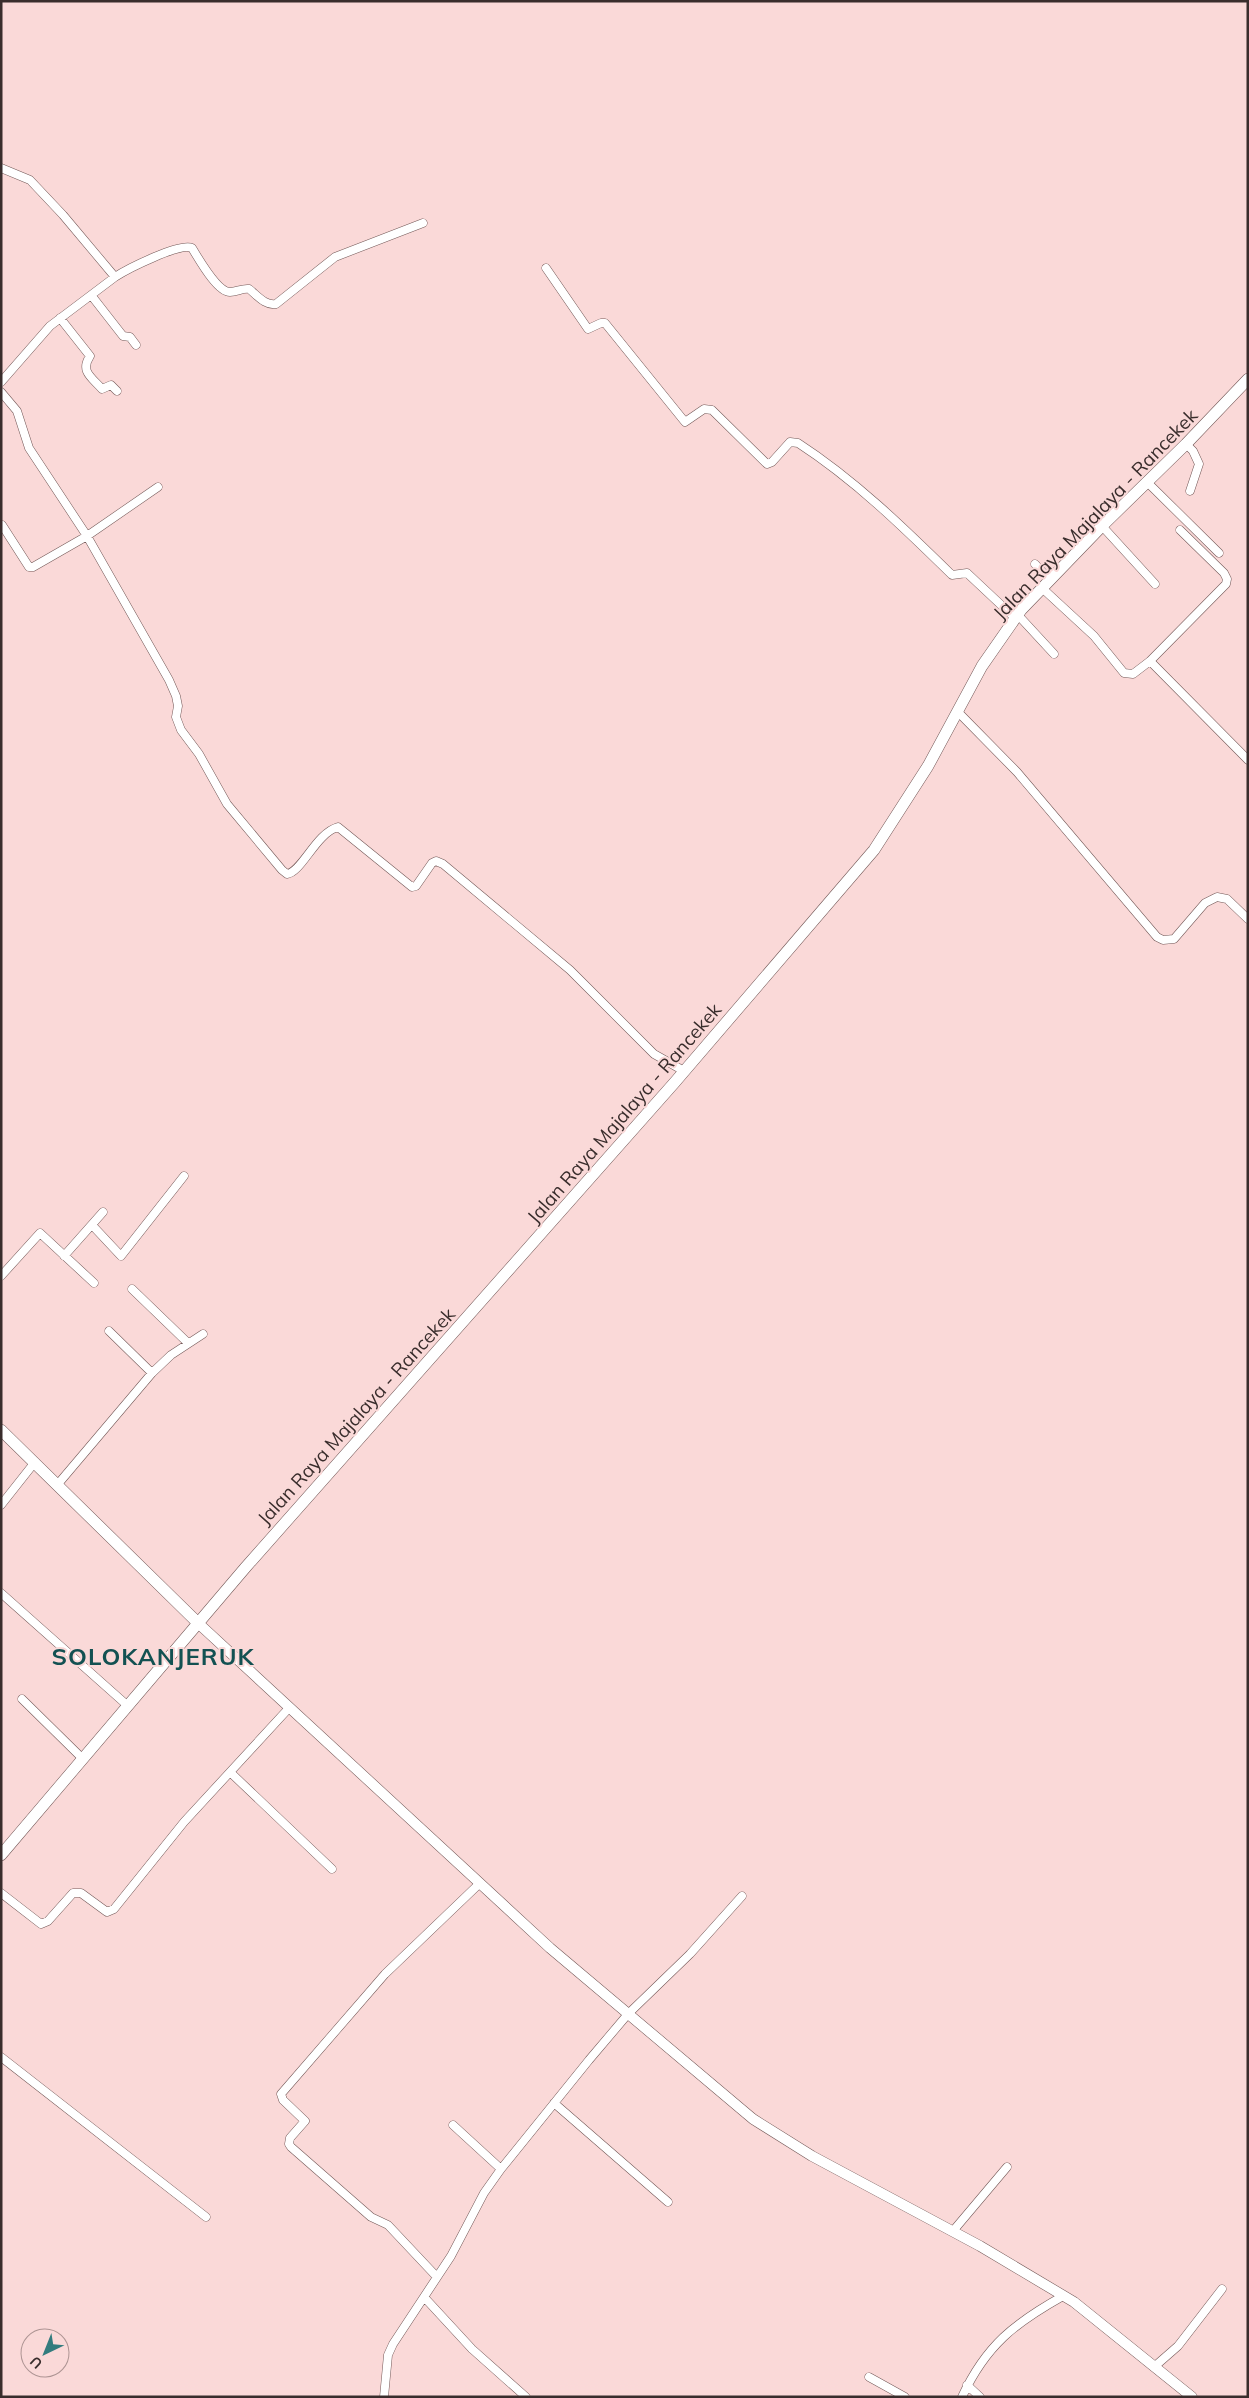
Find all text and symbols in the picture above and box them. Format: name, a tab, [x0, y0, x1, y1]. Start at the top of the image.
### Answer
street label: Jalan Raya Majalaya - Rancekek	[988, 403, 1202, 624]
street label: Jalan Raya Majalaya - Rancekek	[522, 998, 726, 1228]
street label: Jalan Raya Majalaya - Rancekek	[252, 1302, 460, 1530]
district label: SOLOKANJERUK	[52, 1641, 254, 1671]
north arrow	[20, 2328, 70, 2378]
text: U	[26, 2352, 46, 2373]

